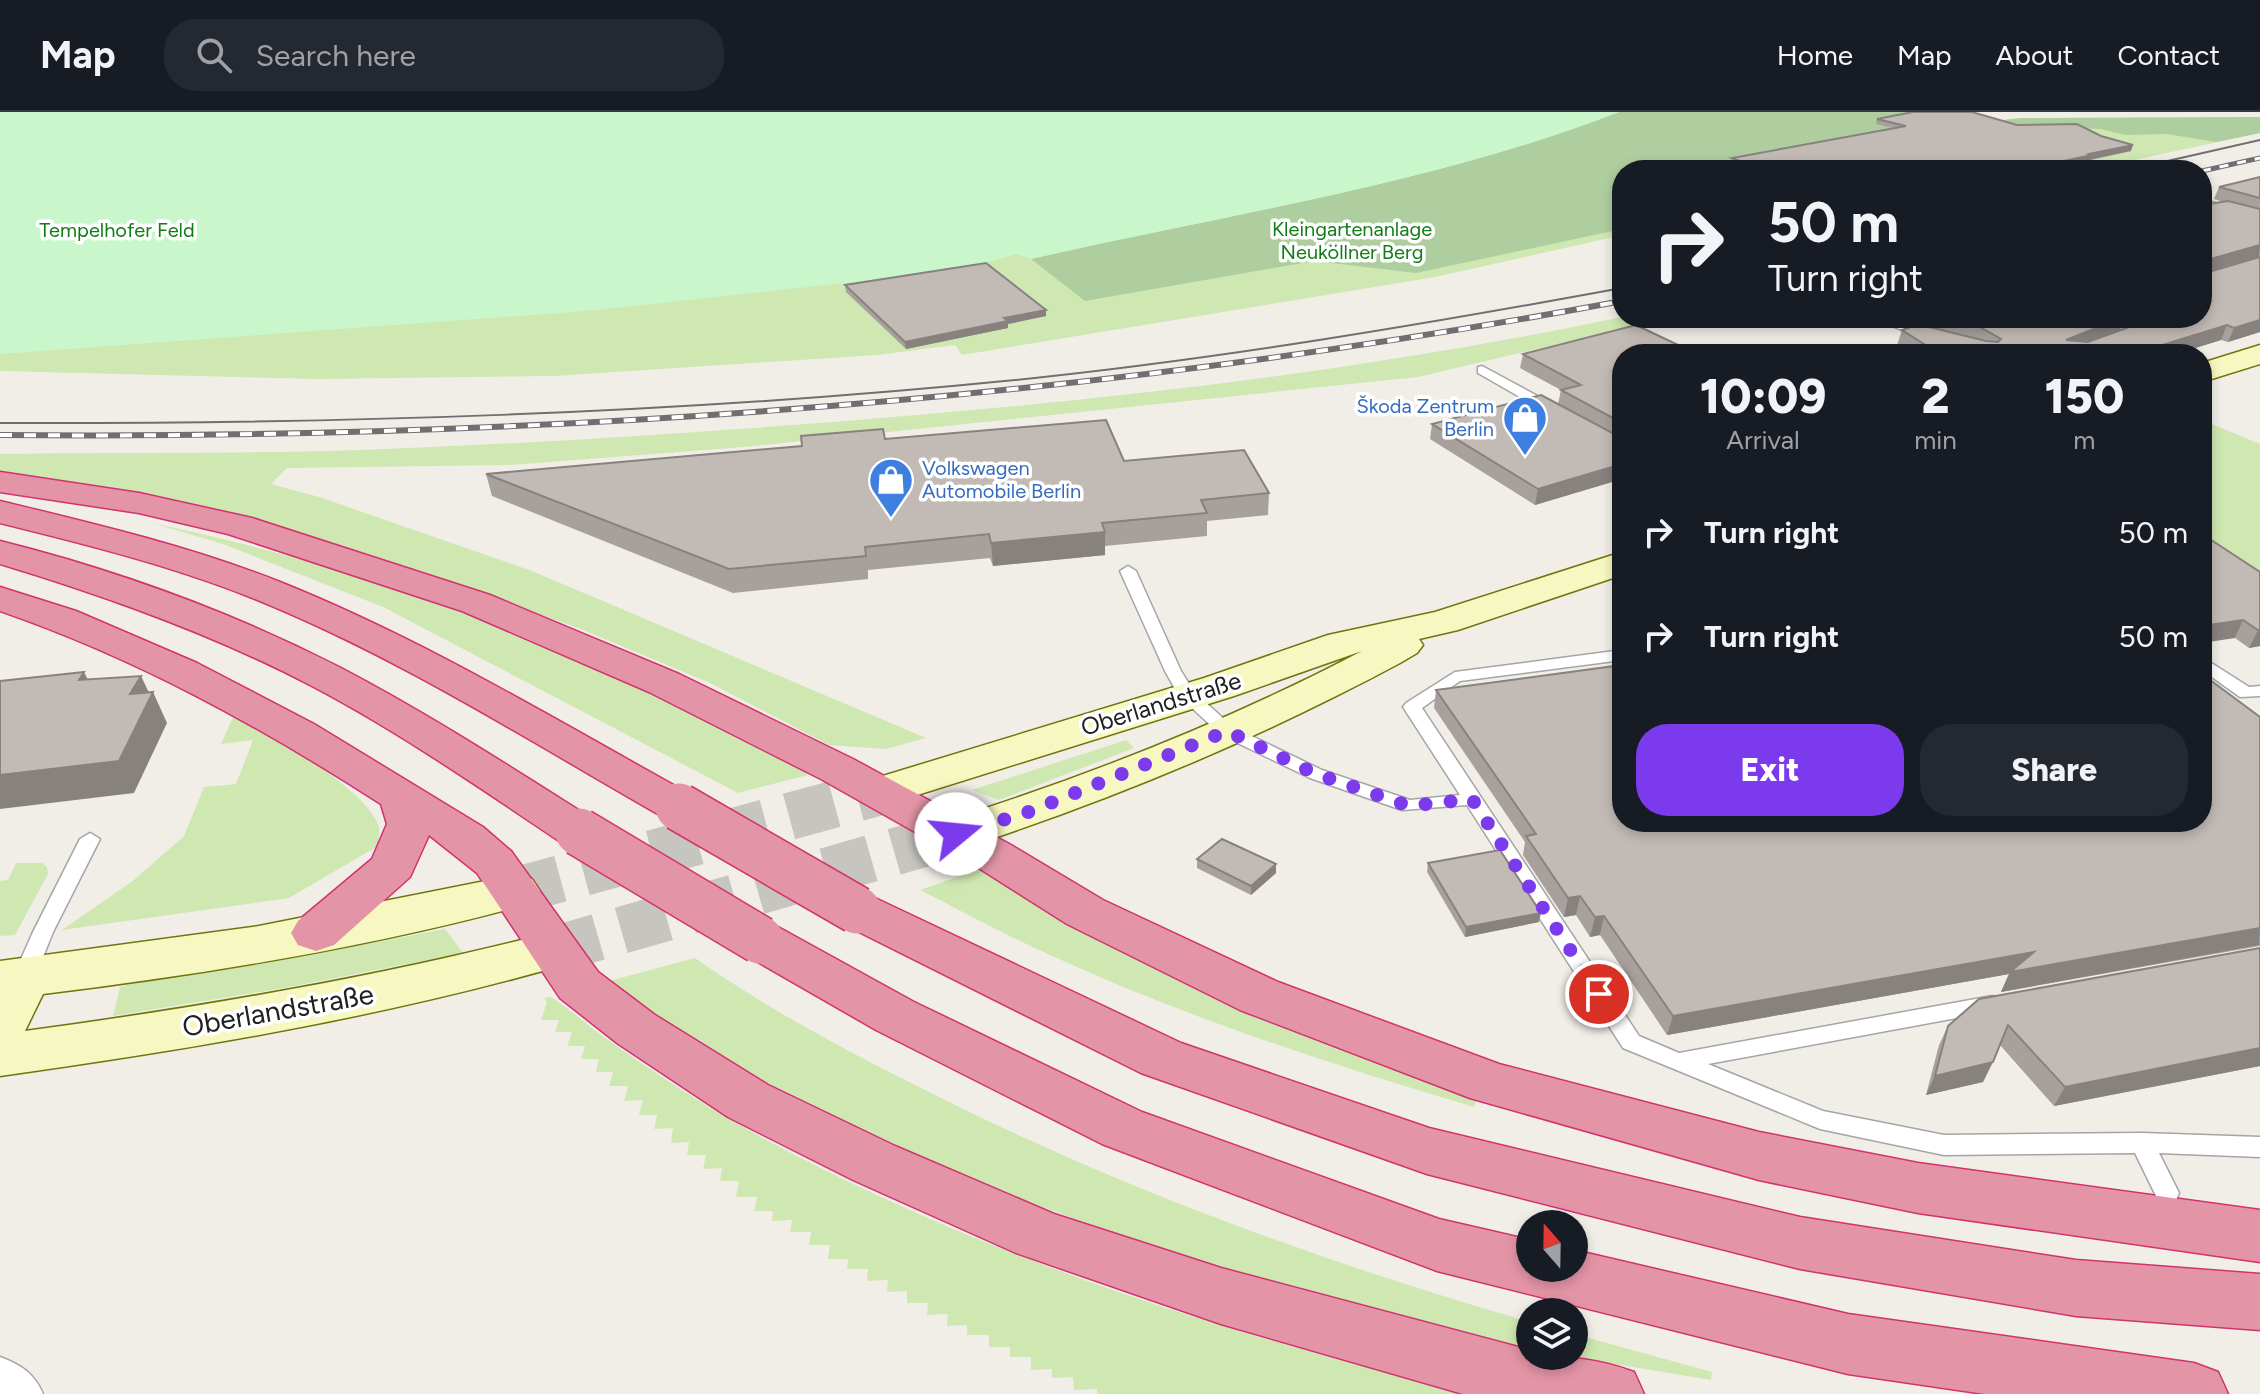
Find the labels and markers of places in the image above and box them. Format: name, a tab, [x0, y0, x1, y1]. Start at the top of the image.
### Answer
place label: Škoda Zentrum Berlin	[1356, 394, 1494, 441]
shop icon: Škoda Zentrum Berlin	[1501, 394, 1549, 457]
shop icon: Volkswagen Automobile Berlin	[867, 456, 915, 519]
place label: Volkswagen Automobile Berlin	[922, 456, 1081, 503]
pin	[1565, 960, 1633, 1028]

